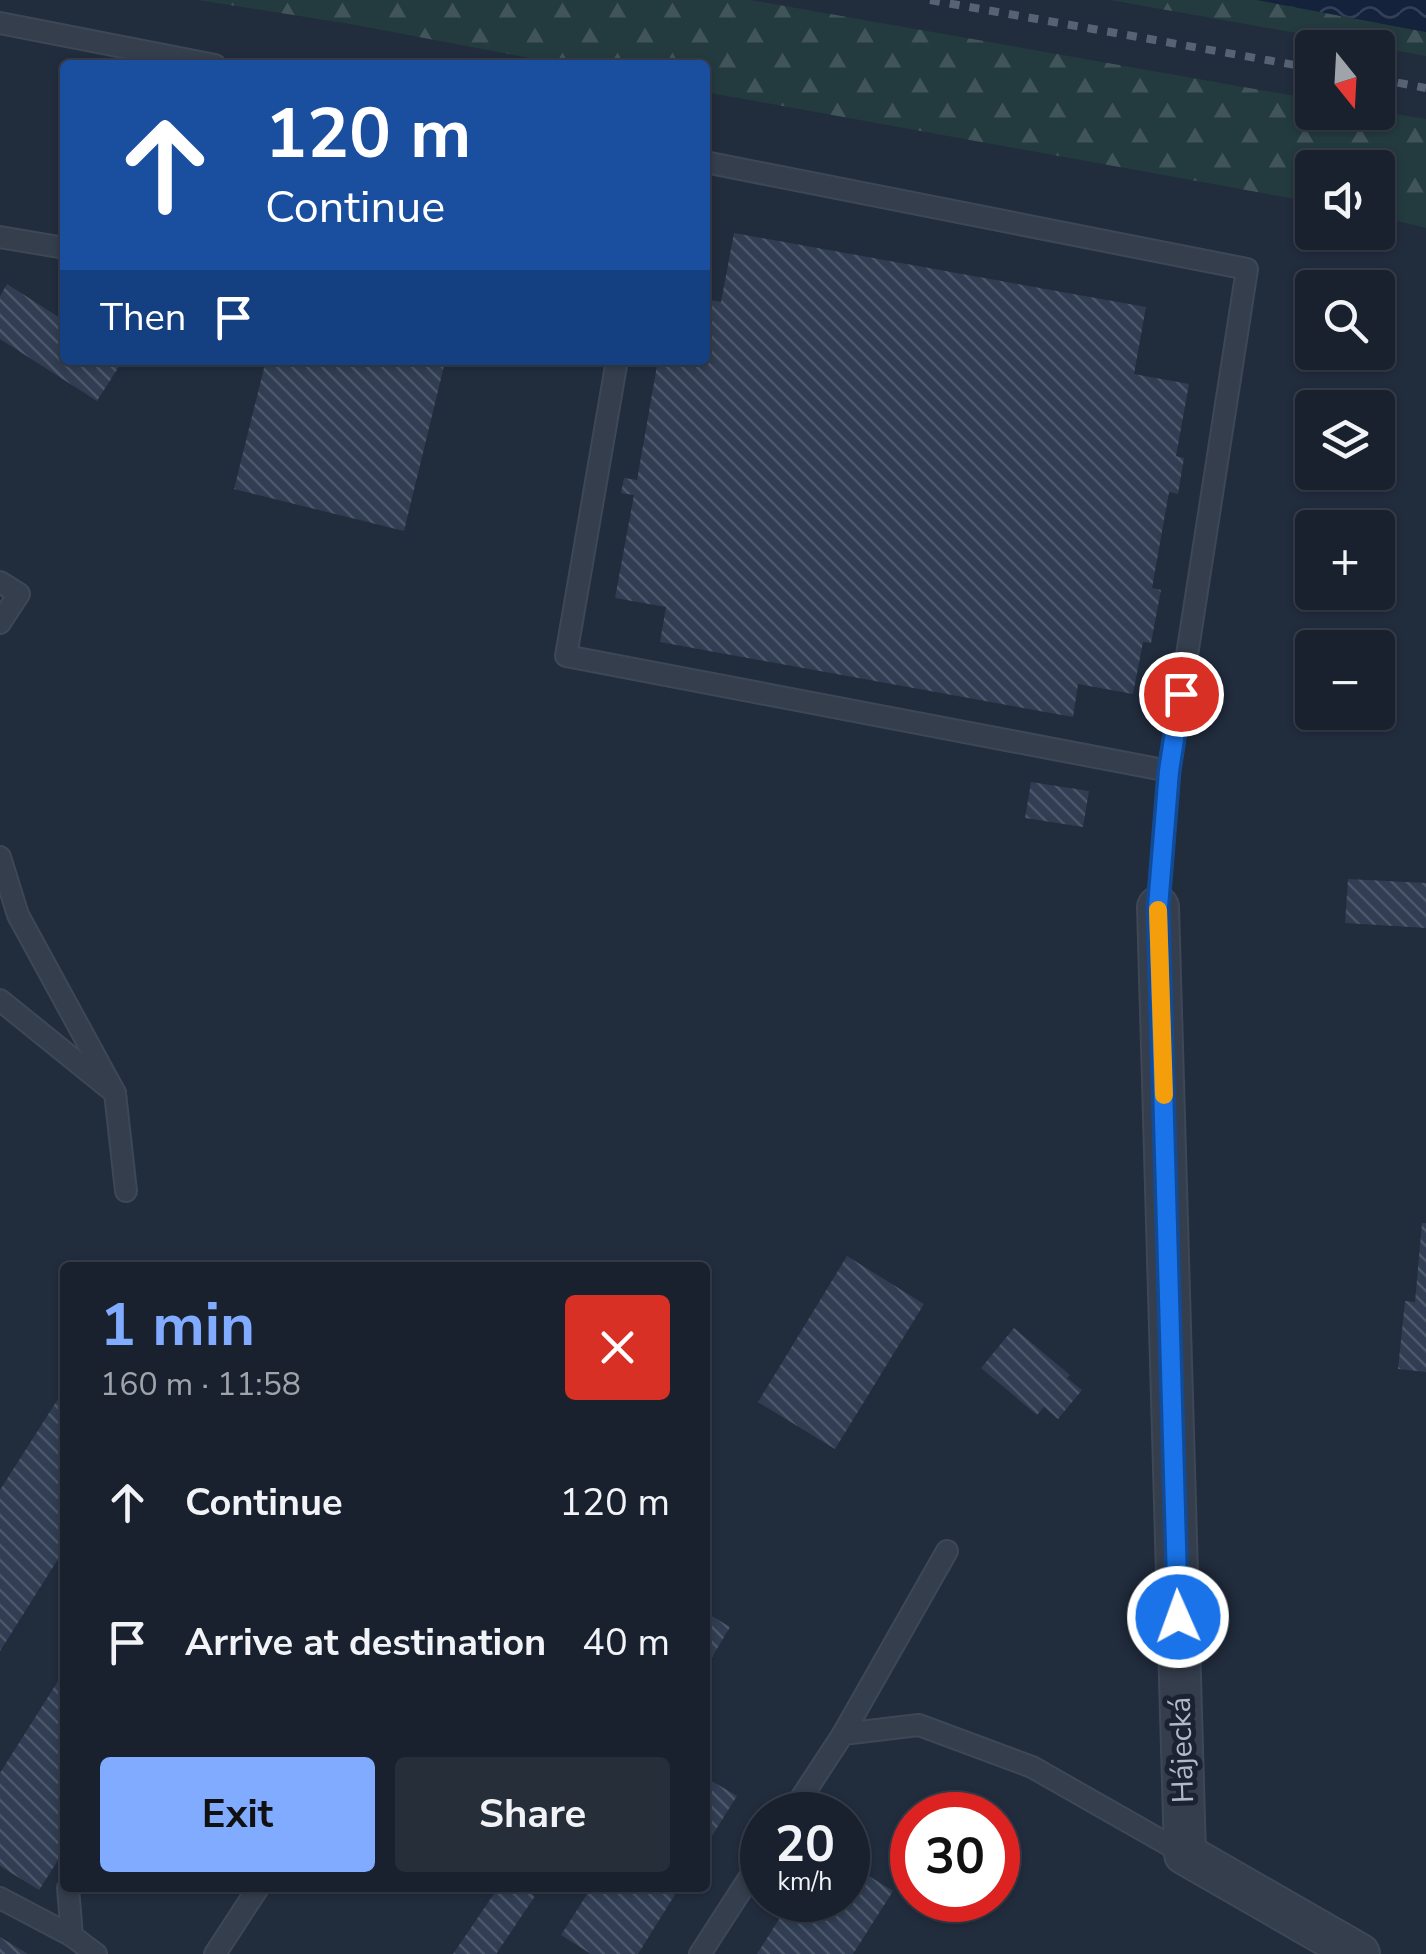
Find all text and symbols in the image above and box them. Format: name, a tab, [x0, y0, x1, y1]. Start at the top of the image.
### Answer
north arrow	[1295, 30, 1395, 130]
map controls	[1295, 30, 1395, 730]
text: 120 m	[265, 86, 471, 182]
icon: ahead	[100, 100, 230, 230]
button: sound	[1295, 150, 1395, 250]
text: Continue	[265, 177, 445, 238]
button: search	[1295, 270, 1395, 370]
icon: arrive	[206, 290, 261, 345]
text: Then	[100, 292, 186, 343]
button: layers	[1295, 390, 1395, 490]
button: +	[1295, 510, 1395, 610]
button: −	[1295, 630, 1395, 730]
pin	[1139, 652, 1224, 737]
icon: arrive	[1154, 667, 1209, 722]
text: 1 min	[100, 1284, 255, 1366]
button: close	[565, 1295, 670, 1400]
text: 160 m · 11:58	[100, 1363, 301, 1406]
icon: ahead	[100, 1475, 155, 1530]
text: Continue	[185, 1477, 343, 1528]
text: 120 m	[559, 1477, 670, 1528]
position arrow	[1126, 1565, 1230, 1669]
icon: arrive	[100, 1615, 155, 1670]
text: Arrive at destination	[185, 1617, 546, 1668]
text: 40 m	[582, 1617, 670, 1668]
street label: Hájecká	[1160, 1696, 1204, 1804]
button: Exit	[100, 1757, 375, 1872]
button: Share	[395, 1757, 670, 1872]
speed limit sign: 30	[890, 1792, 1020, 1922]
text: 20	[775, 1810, 835, 1879]
text: km/h	[777, 1865, 833, 1899]

